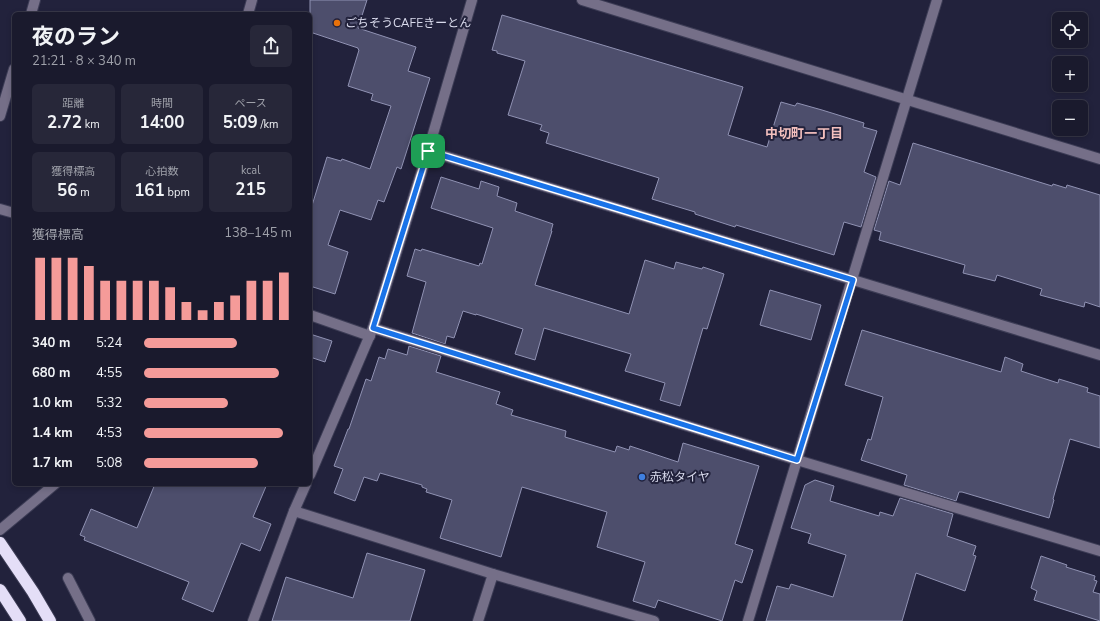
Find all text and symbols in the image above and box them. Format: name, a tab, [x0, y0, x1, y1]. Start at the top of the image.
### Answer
map controls	[1052, 12, 1088, 136]
button: locate	[1052, 12, 1088, 48]
place label: ごちそうCAFEきーとん	[345, 15, 471, 31]
marker: ごちそうCAFEきーとん	[332, 18, 342, 28]
text: 夜のラン	[32, 22, 120, 52]
button: share	[250, 25, 292, 67]
text: 21:21 · 8 × 340 m	[32, 52, 136, 70]
button: +	[1052, 56, 1088, 92]
text: 距離	[62, 96, 84, 111]
text: 時間	[151, 96, 173, 111]
text: ペース	[234, 96, 267, 111]
button: −	[1052, 100, 1088, 136]
text: 2.72	[47, 111, 82, 134]
text: 14:00	[139, 111, 185, 134]
text: 5:09	[223, 111, 258, 134]
text: km	[82, 117, 100, 132]
text: /km	[258, 117, 278, 132]
district label: 中切町一丁目	[765, 125, 843, 143]
pin	[411, 134, 445, 168]
icon: arrive	[417, 140, 439, 162]
text: kcal	[241, 163, 260, 178]
text: 獲得標高	[51, 164, 95, 179]
text: 心拍数	[145, 164, 178, 179]
text: 215	[235, 178, 266, 201]
text: 56	[57, 179, 77, 202]
text: 161	[134, 179, 165, 202]
text: m	[77, 185, 90, 200]
text: bpm	[165, 185, 190, 200]
text: 138–145 m	[224, 224, 292, 242]
text: 獲得標高	[32, 226, 84, 244]
text: 340 m	[32, 334, 70, 352]
text: 5:24	[96, 334, 122, 352]
text: 680 m	[32, 364, 70, 382]
text: 4:55	[96, 364, 122, 382]
text: 1.0 km	[32, 394, 73, 412]
text: 5:32	[96, 394, 122, 412]
text: 1.4 km	[32, 424, 73, 442]
text: 4:53	[96, 424, 122, 442]
text: 1.7 km	[32, 454, 73, 472]
text: 5:08	[96, 454, 122, 472]
place label: 赤松タイヤ	[650, 469, 710, 485]
marker: 赤松タイヤ	[637, 472, 647, 482]

